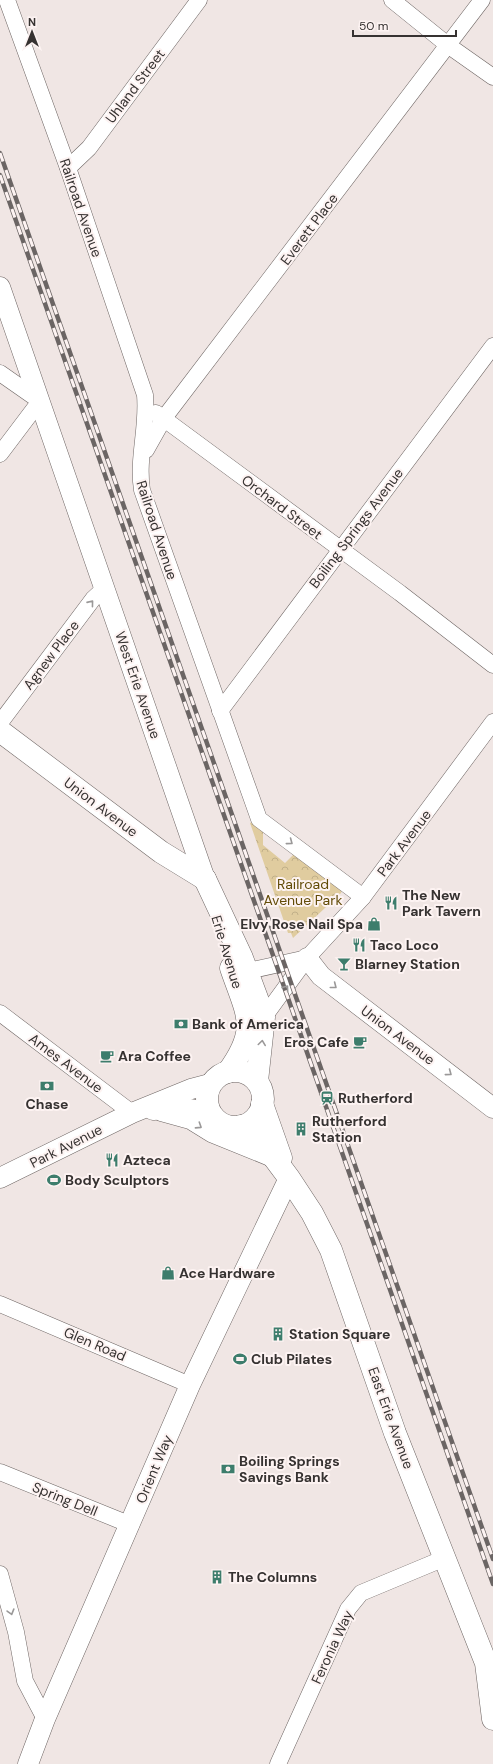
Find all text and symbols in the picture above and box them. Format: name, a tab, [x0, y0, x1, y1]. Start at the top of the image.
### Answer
north arrow	[12, 12, 52, 52]
scale bar	[353, 12, 456, 38]
text: N	[28, 15, 36, 29]
text: 50 m	[359, 18, 388, 34]
street label: Uhland Street	[101, 45, 169, 127]
street label: Railroad Avenue	[56, 156, 106, 260]
street label: Everett Place	[276, 190, 342, 268]
street label: Boiling Springs Avenue	[305, 464, 407, 592]
street label: Orchard Street	[238, 471, 326, 543]
street label: Railroad Avenue	[133, 478, 182, 582]
one-way arrow	[86, 600, 93, 607]
street label: Agnew Place	[19, 617, 83, 693]
street label: West Erie Avenue	[111, 629, 165, 741]
street label: Union Avenue	[60, 773, 142, 841]
street label: Park Avenue	[373, 806, 435, 880]
one-way arrow	[286, 838, 293, 845]
park label: Railroad Avenue Park	[264, 875, 342, 909]
place label: The New Park Tavern	[402, 886, 481, 920]
restaurant icon: The New Park Tavern	[383, 895, 399, 911]
street label: Erie Avenue	[207, 913, 247, 991]
place label: Elvy Rose Nail Spa	[240, 915, 363, 933]
shop icon: Elvy Rose Nail Spa	[366, 916, 382, 932]
place label: Taco Loco	[370, 936, 439, 954]
restaurant icon: Taco Loco	[351, 937, 367, 953]
place label: Blarney Station	[355, 955, 460, 973]
bar icon: Blarney Station	[336, 956, 352, 972]
one-way arrow	[330, 981, 337, 988]
one-way arrow	[282, 985, 289, 992]
street label: Union Avenue	[357, 1001, 439, 1069]
place label: Bank of America	[192, 1015, 304, 1033]
bank icon: Bank of America	[173, 1016, 189, 1032]
street label: Ames Avenue	[25, 1029, 107, 1097]
place label: Eros Cafe	[284, 1033, 349, 1051]
cafe icon: Eros Cafe	[352, 1034, 368, 1050]
one-way arrow	[257, 1039, 266, 1046]
place label: Ara Coffee	[118, 1047, 191, 1065]
cafe icon: Ara Coffee	[99, 1048, 115, 1064]
one-way arrow	[444, 1068, 451, 1075]
bank icon: Chase	[39, 1078, 55, 1094]
place label: Rutherford	[338, 1089, 413, 1107]
station icon: Rutherford	[319, 1090, 335, 1106]
place label: Chase	[25, 1095, 69, 1113]
place label: Rutherford Station	[312, 1112, 387, 1146]
street label: Park Avenue	[27, 1120, 105, 1172]
building icon: Rutherford Station	[293, 1121, 309, 1137]
one-way arrow	[195, 1122, 202, 1129]
place label: Azteca	[123, 1151, 171, 1169]
restaurant icon: Azteca	[104, 1152, 120, 1168]
place label: Body Sculptors	[65, 1171, 169, 1189]
sports icon: Body Sculptors	[46, 1172, 62, 1188]
place label: Ace Hardware	[179, 1264, 275, 1282]
shop icon: Ace Hardware	[160, 1265, 176, 1281]
street label: Glen Road	[61, 1323, 129, 1365]
place label: Station Square	[289, 1325, 391, 1343]
building icon: Station Square	[270, 1326, 286, 1342]
place label: Club Pilates	[251, 1350, 332, 1368]
sports icon: Club Pilates	[232, 1351, 248, 1367]
street label: East Erie Avenue	[364, 1365, 418, 1471]
street label: Orient Way	[132, 1432, 177, 1506]
place label: Boiling Springs Savings Bank	[239, 1452, 340, 1486]
bank icon: Boiling Springs Savings Bank	[220, 1461, 236, 1477]
street label: Spring Dell	[30, 1478, 100, 1520]
place label: The Columns	[228, 1568, 317, 1586]
building icon: The Columns	[209, 1569, 225, 1585]
street label: Feronia Way	[307, 1607, 357, 1687]
one-way arrow	[6, 1608, 15, 1615]

